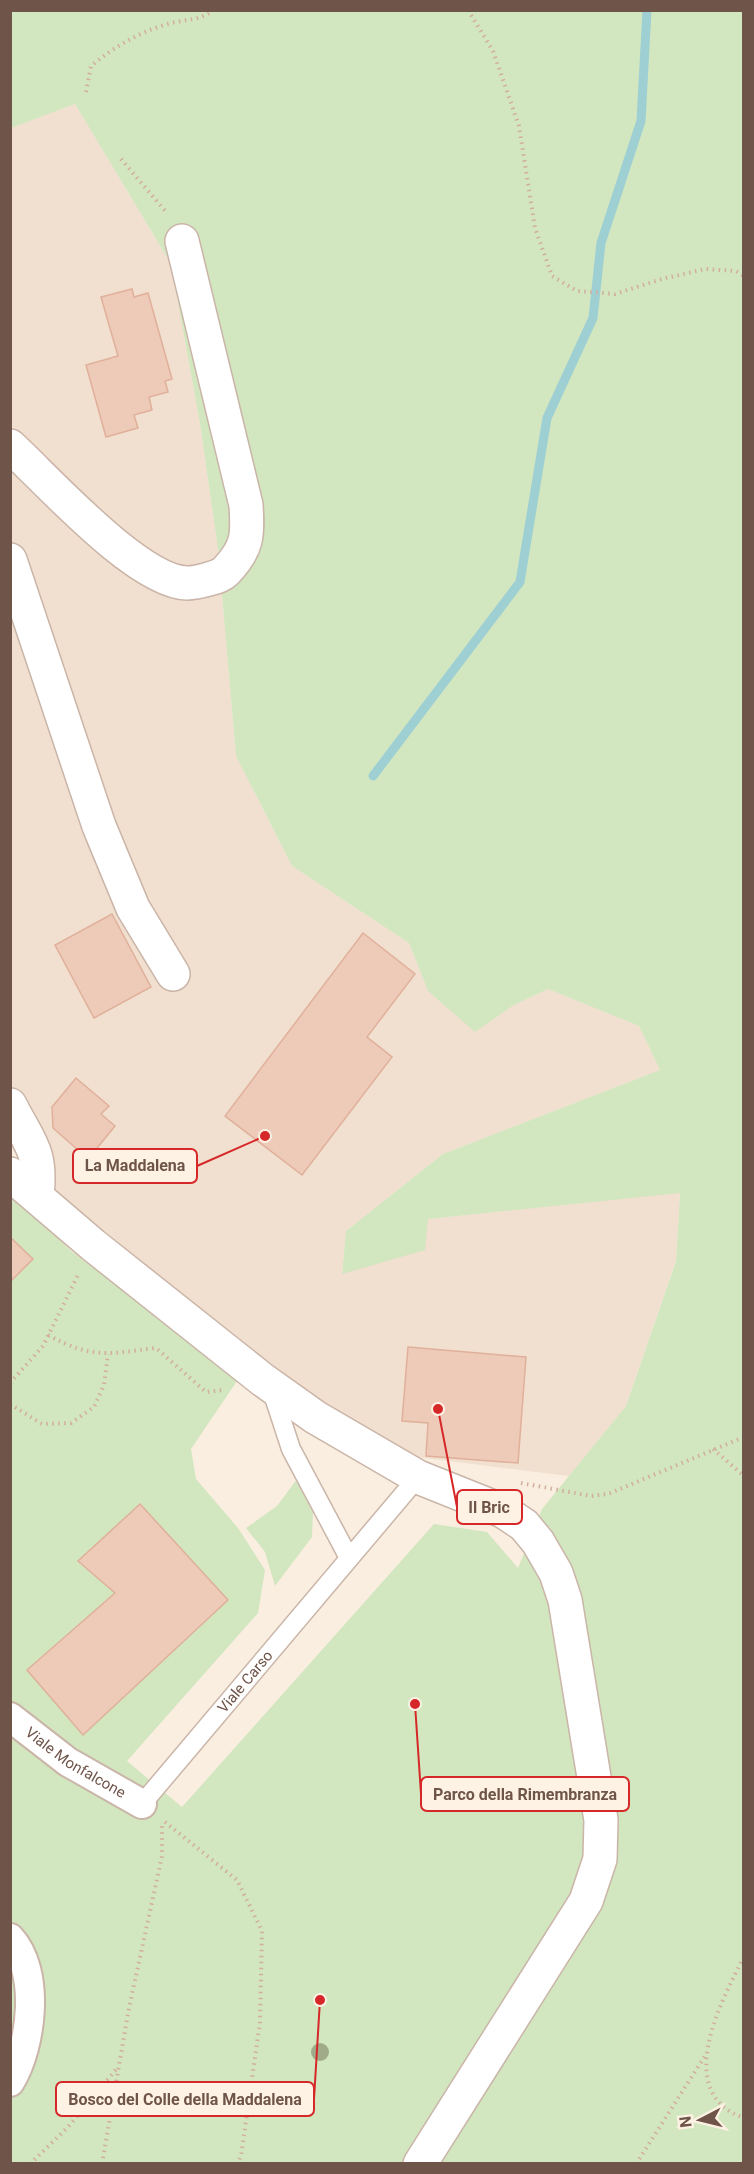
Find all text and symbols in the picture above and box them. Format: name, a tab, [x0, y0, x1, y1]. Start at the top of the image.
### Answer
callout: La Maddalena	[73, 1149, 197, 1183]
text: La Maddalena	[85, 1156, 186, 1175]
callout: Il Bric	[457, 1490, 522, 1524]
text: Il Bric	[468, 1498, 510, 1517]
street label: Viale Carso	[214, 1647, 277, 1717]
street label: Viale Monfalcone	[22, 1723, 129, 1802]
callout: Parco della Rimembranza	[421, 1777, 629, 1811]
text: Parco della Rimembranza	[433, 1785, 618, 1804]
callout: Bosco del Colle della Maddalena	[56, 2082, 314, 2116]
text: Bosco del Colle della Maddalena	[68, 2090, 302, 2109]
north arrow	[670, 2090, 730, 2150]
text: N	[675, 2115, 696, 2129]

